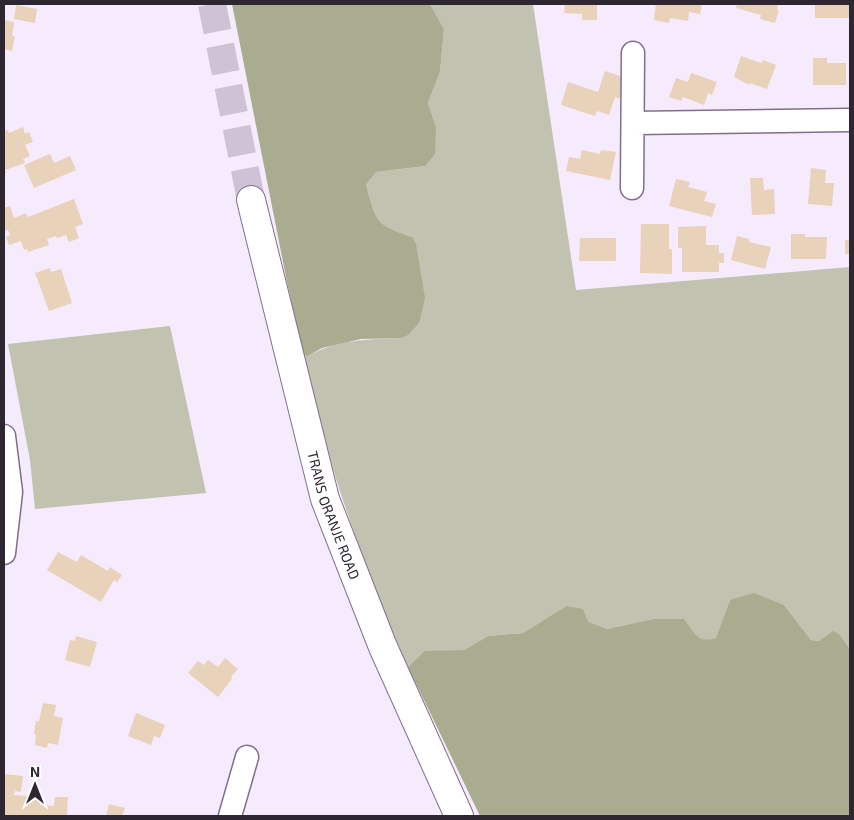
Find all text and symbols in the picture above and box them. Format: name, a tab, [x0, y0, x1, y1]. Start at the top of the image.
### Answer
street label: TRANS ORANJE ROAD	[305, 449, 364, 582]
north arrow	[10, 760, 60, 810]
text: N	[30, 763, 40, 780]

